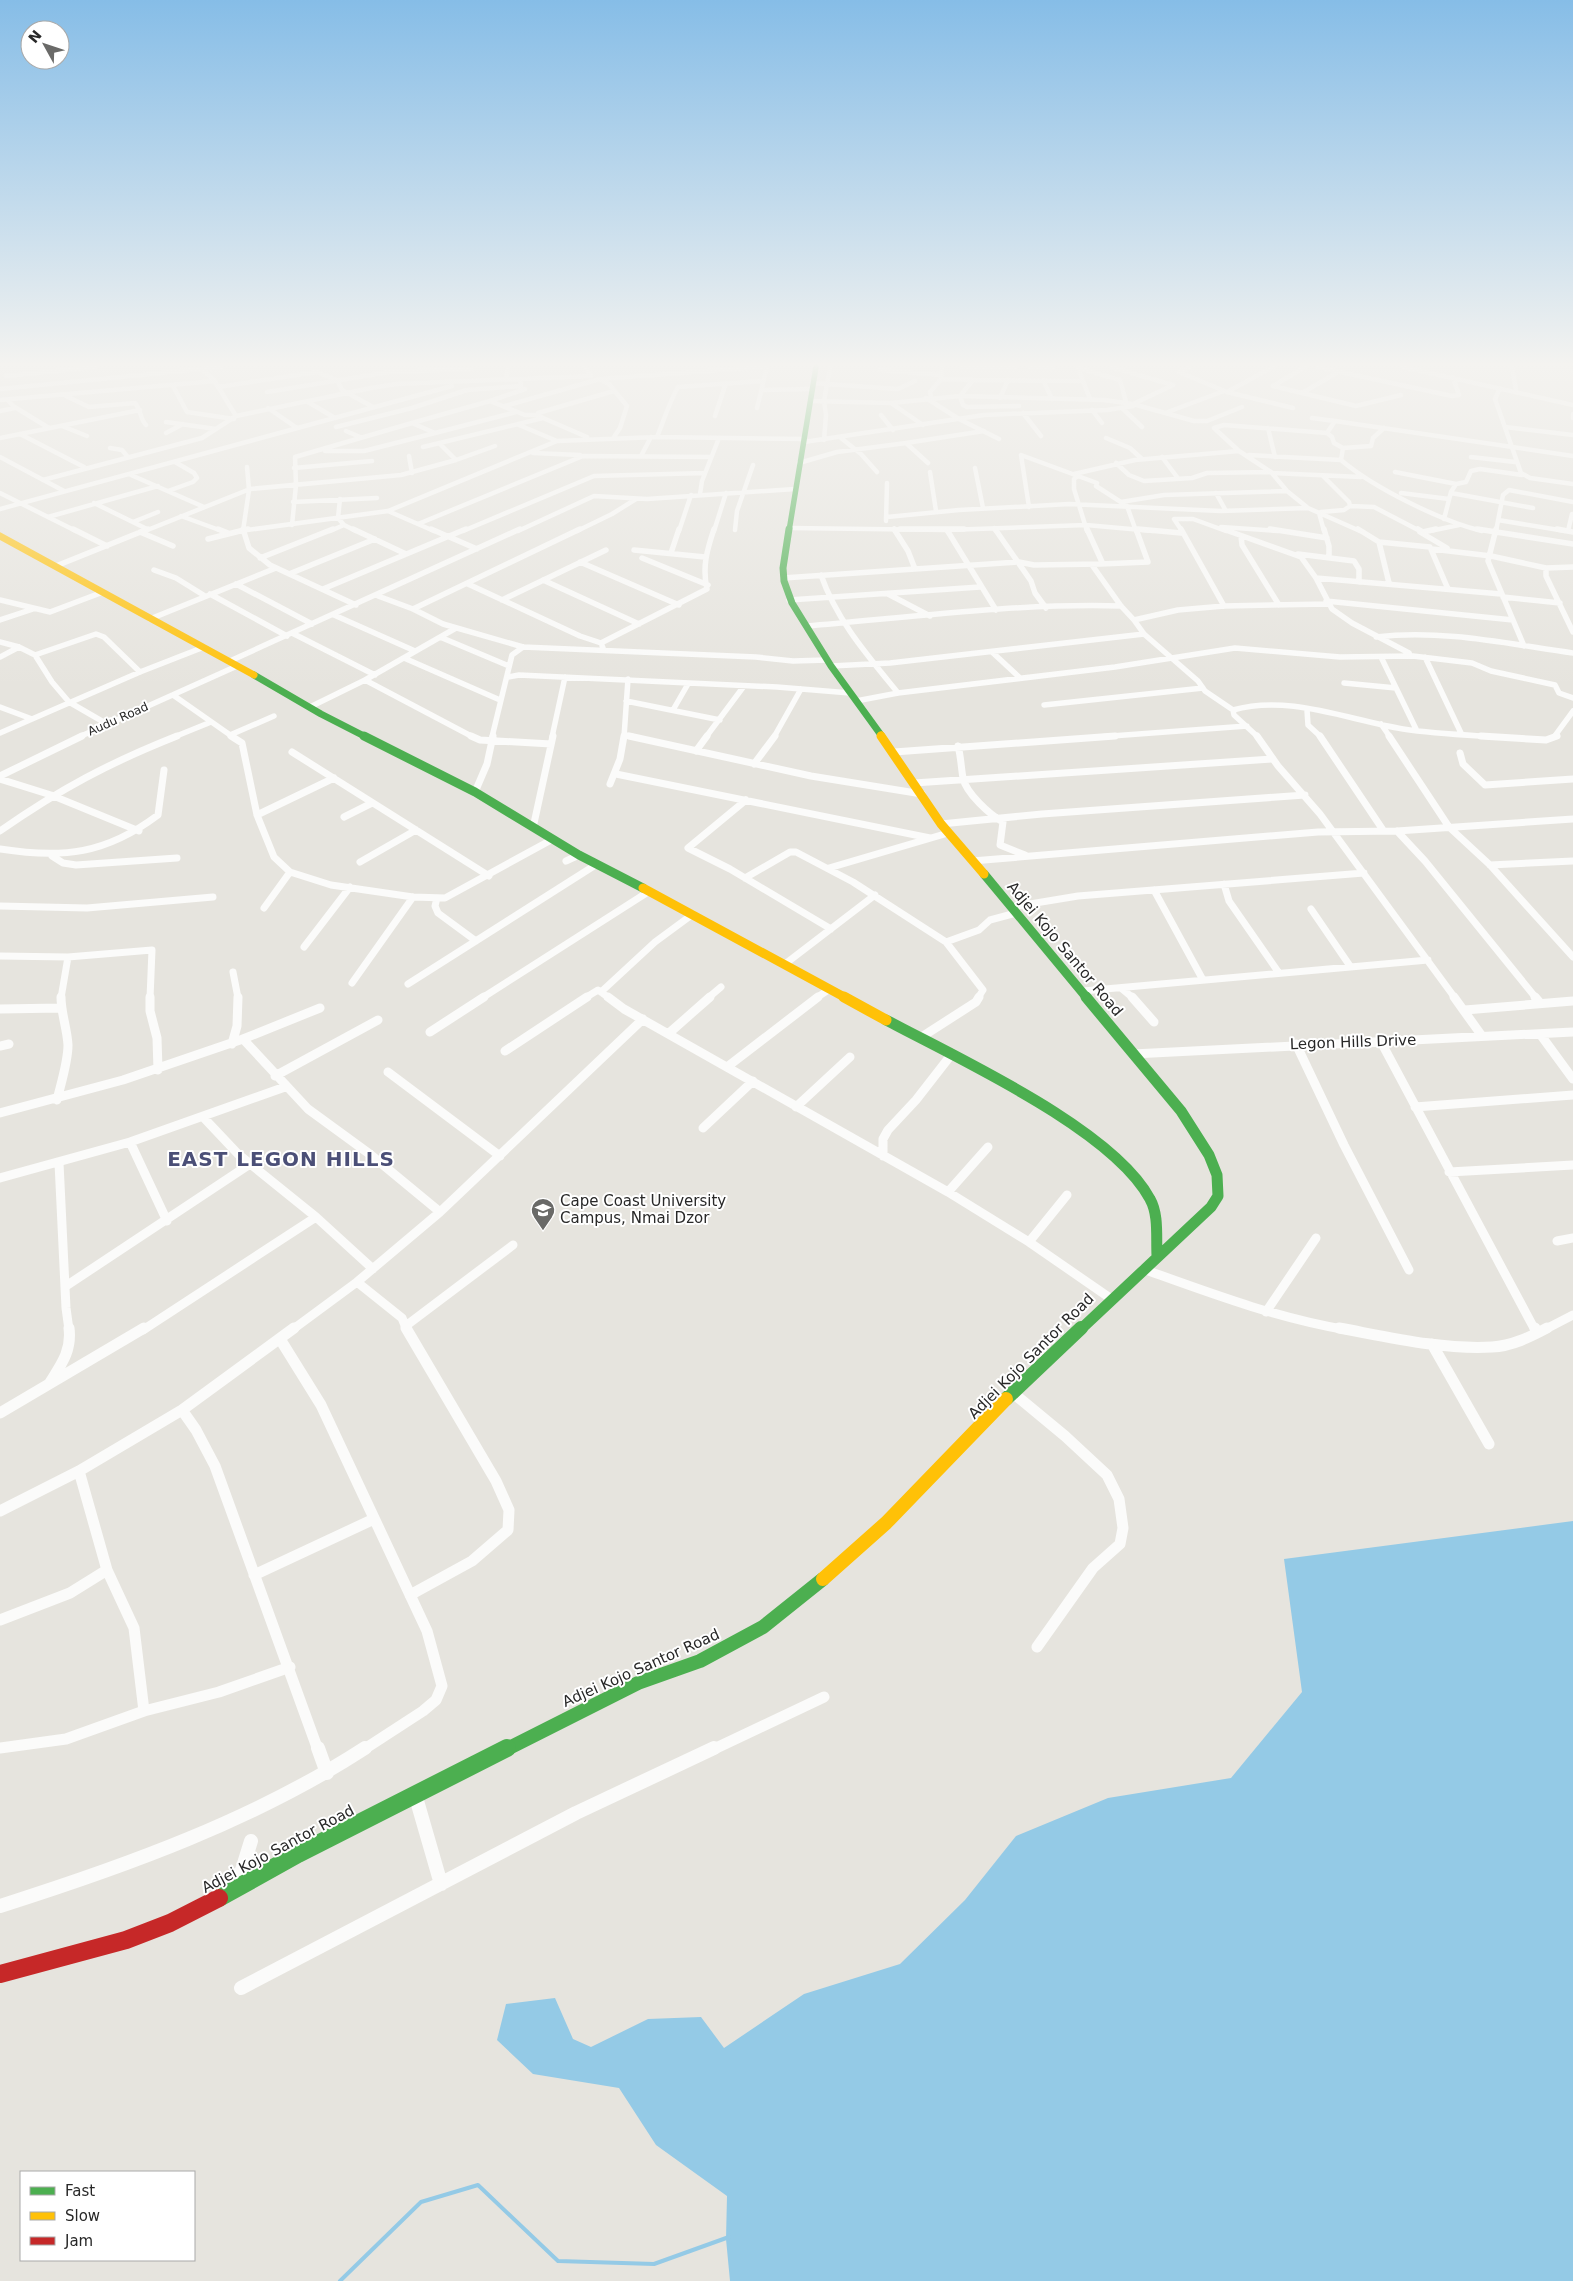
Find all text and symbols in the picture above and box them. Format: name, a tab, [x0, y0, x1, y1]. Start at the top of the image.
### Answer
north arrow	[20, 20, 70, 70]
text: N	[25, 27, 45, 46]
street label: Audu Road	[85, 699, 151, 739]
street label: Adjei Kojo Santor Road	[1003, 878, 1127, 1020]
street label: Legon Hills Drive	[1289, 1031, 1417, 1053]
district label: EAST LEGON HILLS	[167, 1147, 395, 1171]
place label: Cape Coast University Campus, Nmai Dzor	[560, 1192, 726, 1227]
school or university icon: Cape Coast University Campus, Nmai Dzor	[530, 1197, 556, 1231]
street label: Adjei Kojo Santor Road	[964, 1289, 1098, 1423]
street label: Adjei Kojo Santor Road	[560, 1625, 722, 1711]
street label: Adjei Kojo Santor Road	[199, 1801, 357, 1897]
legend	[20, 2171, 195, 2261]
text: Fast	[65, 2182, 95, 2200]
text: Slow	[65, 2207, 100, 2225]
text: Jam	[64, 2232, 93, 2250]

